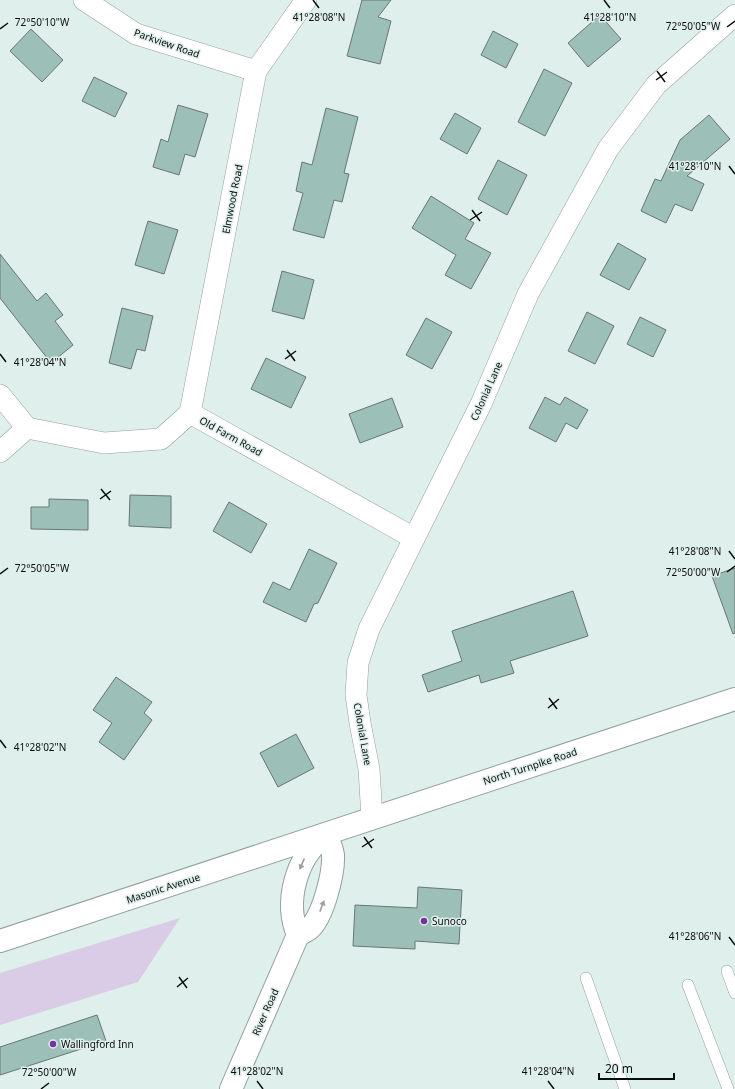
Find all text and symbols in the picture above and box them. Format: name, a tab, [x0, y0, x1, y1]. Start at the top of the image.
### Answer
text: 41°28'08"N	[293, 10, 345, 24]
text: 41°28'10"N	[584, 10, 636, 24]
text: 72°50'10"W	[15, 15, 70, 29]
text: 72°50'05"W	[666, 19, 721, 33]
street label: Parkview Road	[132, 25, 202, 61]
text: 41°28'10"N	[669, 159, 721, 173]
street label: Elmwood Road	[218, 163, 246, 235]
text: 41°28'04"N	[14, 355, 66, 369]
street label: Colonial Lane	[467, 359, 505, 423]
street label: Old Farm Road	[197, 413, 265, 459]
text: 41°28'08"N	[669, 544, 721, 558]
text: 72°50'05"W	[15, 561, 70, 575]
text: 72°50'00"W	[666, 565, 721, 579]
street label: Colonial Lane	[351, 702, 375, 767]
text: 41°28'02"N	[14, 740, 66, 754]
street label: North Turnpike Road	[481, 744, 579, 788]
one-way arrow	[298, 859, 304, 871]
street label: Masonic Avenue	[124, 869, 202, 907]
one-way arrow	[319, 900, 325, 912]
place label: Sunoco	[432, 914, 467, 928]
marker: Sunoco	[419, 916, 429, 926]
text: 41°28'06"N	[669, 929, 721, 943]
street label: River Road	[248, 986, 282, 1038]
place label: Wallingford Inn	[61, 1037, 134, 1051]
marker: Wallingford Inn	[48, 1039, 58, 1049]
scale bar	[599, 1055, 674, 1081]
text: 20 m	[605, 1060, 633, 1077]
text: 41°28'02"N	[231, 1064, 283, 1078]
text: 41°28'04"N	[522, 1064, 574, 1078]
text: 72°50'00"W	[22, 1065, 77, 1079]

